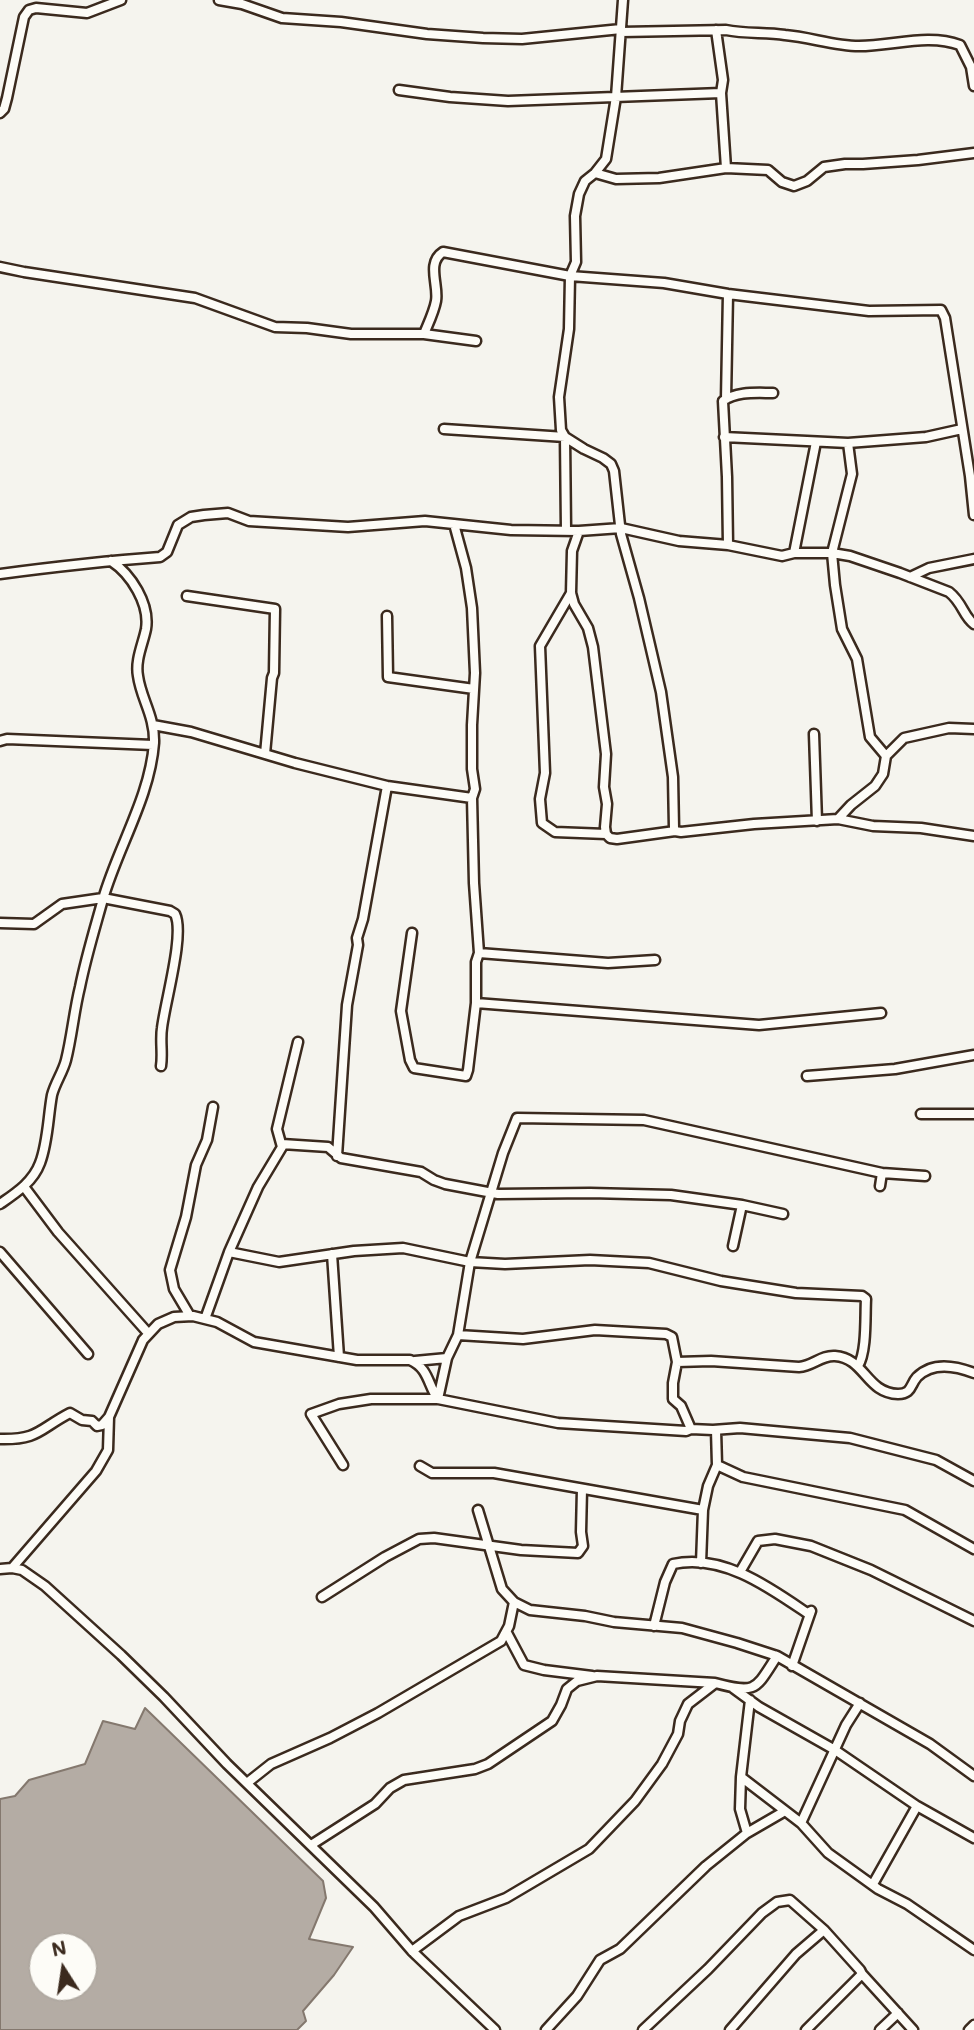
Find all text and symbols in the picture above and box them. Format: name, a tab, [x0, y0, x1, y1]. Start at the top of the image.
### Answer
north arrow	[28, 1932, 98, 2002]
text: N	[49, 1934, 69, 1962]

